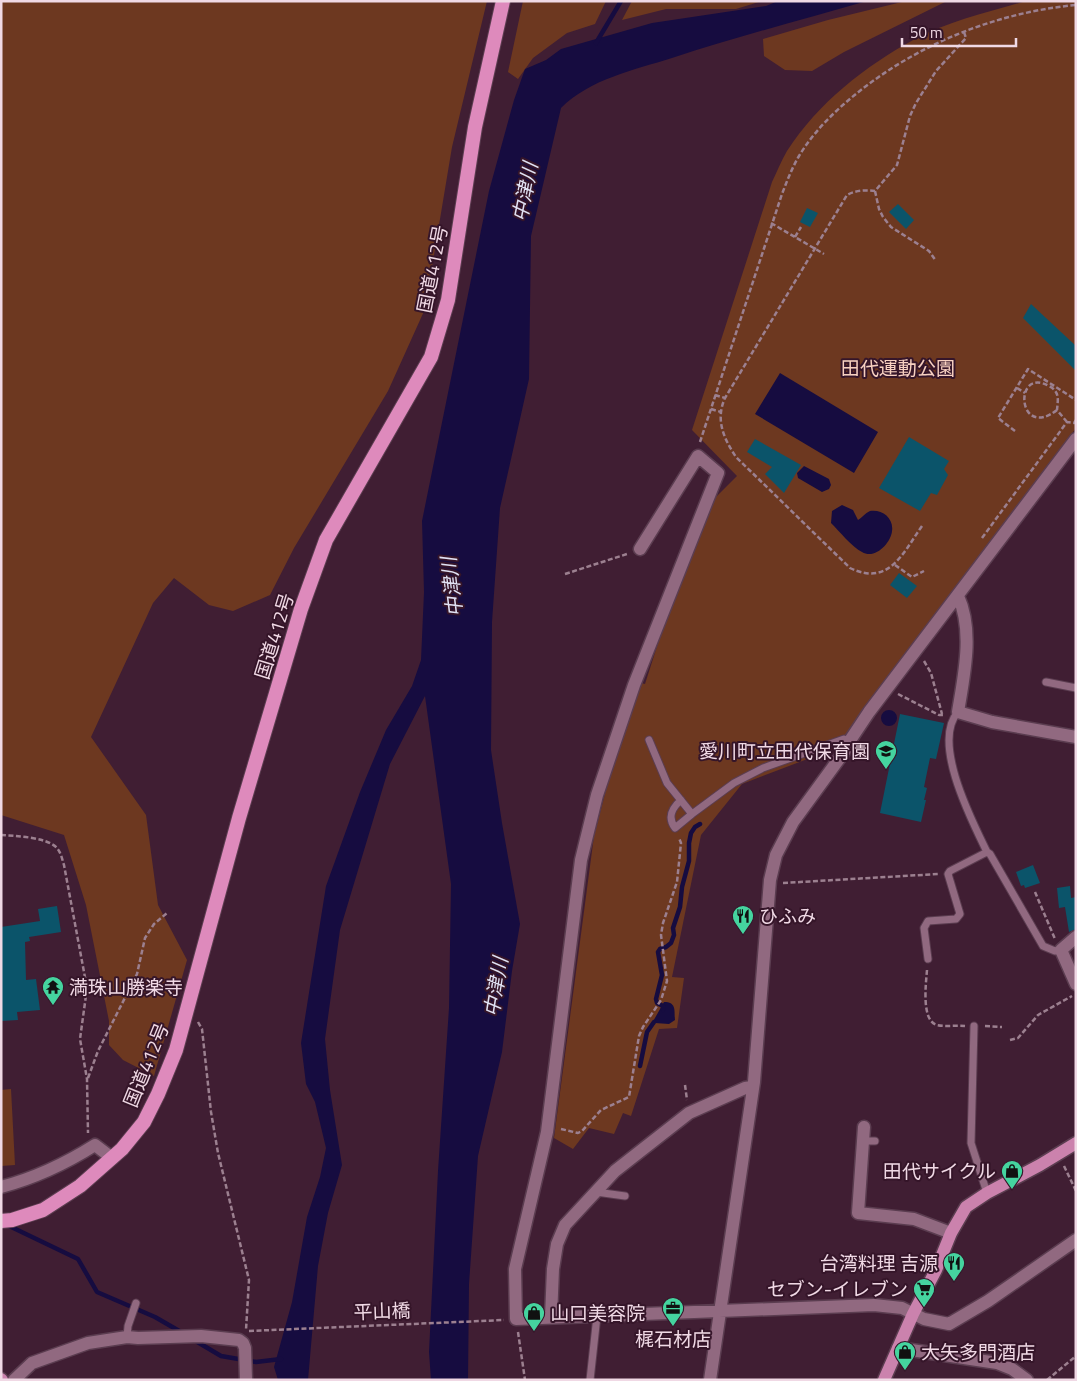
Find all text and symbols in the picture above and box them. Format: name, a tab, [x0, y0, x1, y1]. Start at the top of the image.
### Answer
scale bar	[902, 15, 1016, 47]
text: 50 m	[910, 21, 943, 44]
water label: 中津川	[504, 158, 546, 224]
street label: 国道412号	[409, 222, 454, 315]
park label: 田代運動公園	[841, 353, 955, 382]
water label: 中津川	[432, 553, 471, 619]
street label: 国道412号	[247, 589, 300, 683]
place label: 愛川町立田代保育園	[699, 736, 870, 765]
school or university icon: 愛川町立田代保育園	[874, 739, 898, 770]
place label: ひふみ	[759, 901, 816, 930]
restaurant icon: ひふみ	[731, 904, 755, 935]
water label: 中津川	[476, 953, 516, 1019]
place label: 満珠山勝楽寺	[69, 972, 183, 1001]
temple icon: 満珠山勝楽寺	[41, 975, 65, 1006]
street label: 国道412号	[115, 1018, 176, 1111]
place label: 田代サイクル	[883, 1156, 996, 1185]
shop icon: 田代サイクル	[1000, 1159, 1024, 1190]
place label: 台湾料理 吉源	[820, 1248, 938, 1277]
restaurant icon: 台湾料理 吉源	[942, 1251, 966, 1282]
place label: セブン-イレブン	[767, 1274, 908, 1303]
supermarket icon: セブン-イレブン	[912, 1277, 936, 1308]
street label: 平山橋	[353, 1295, 411, 1326]
office icon: 梶石材店	[661, 1296, 685, 1327]
place label: 山口美容院	[550, 1298, 645, 1327]
shop icon: 山口美容院	[522, 1301, 546, 1332]
place label: 梶石材店	[635, 1324, 711, 1353]
place label: 大矢多門酒店	[921, 1337, 1035, 1366]
shop icon: 大矢多門酒店	[893, 1340, 917, 1371]

